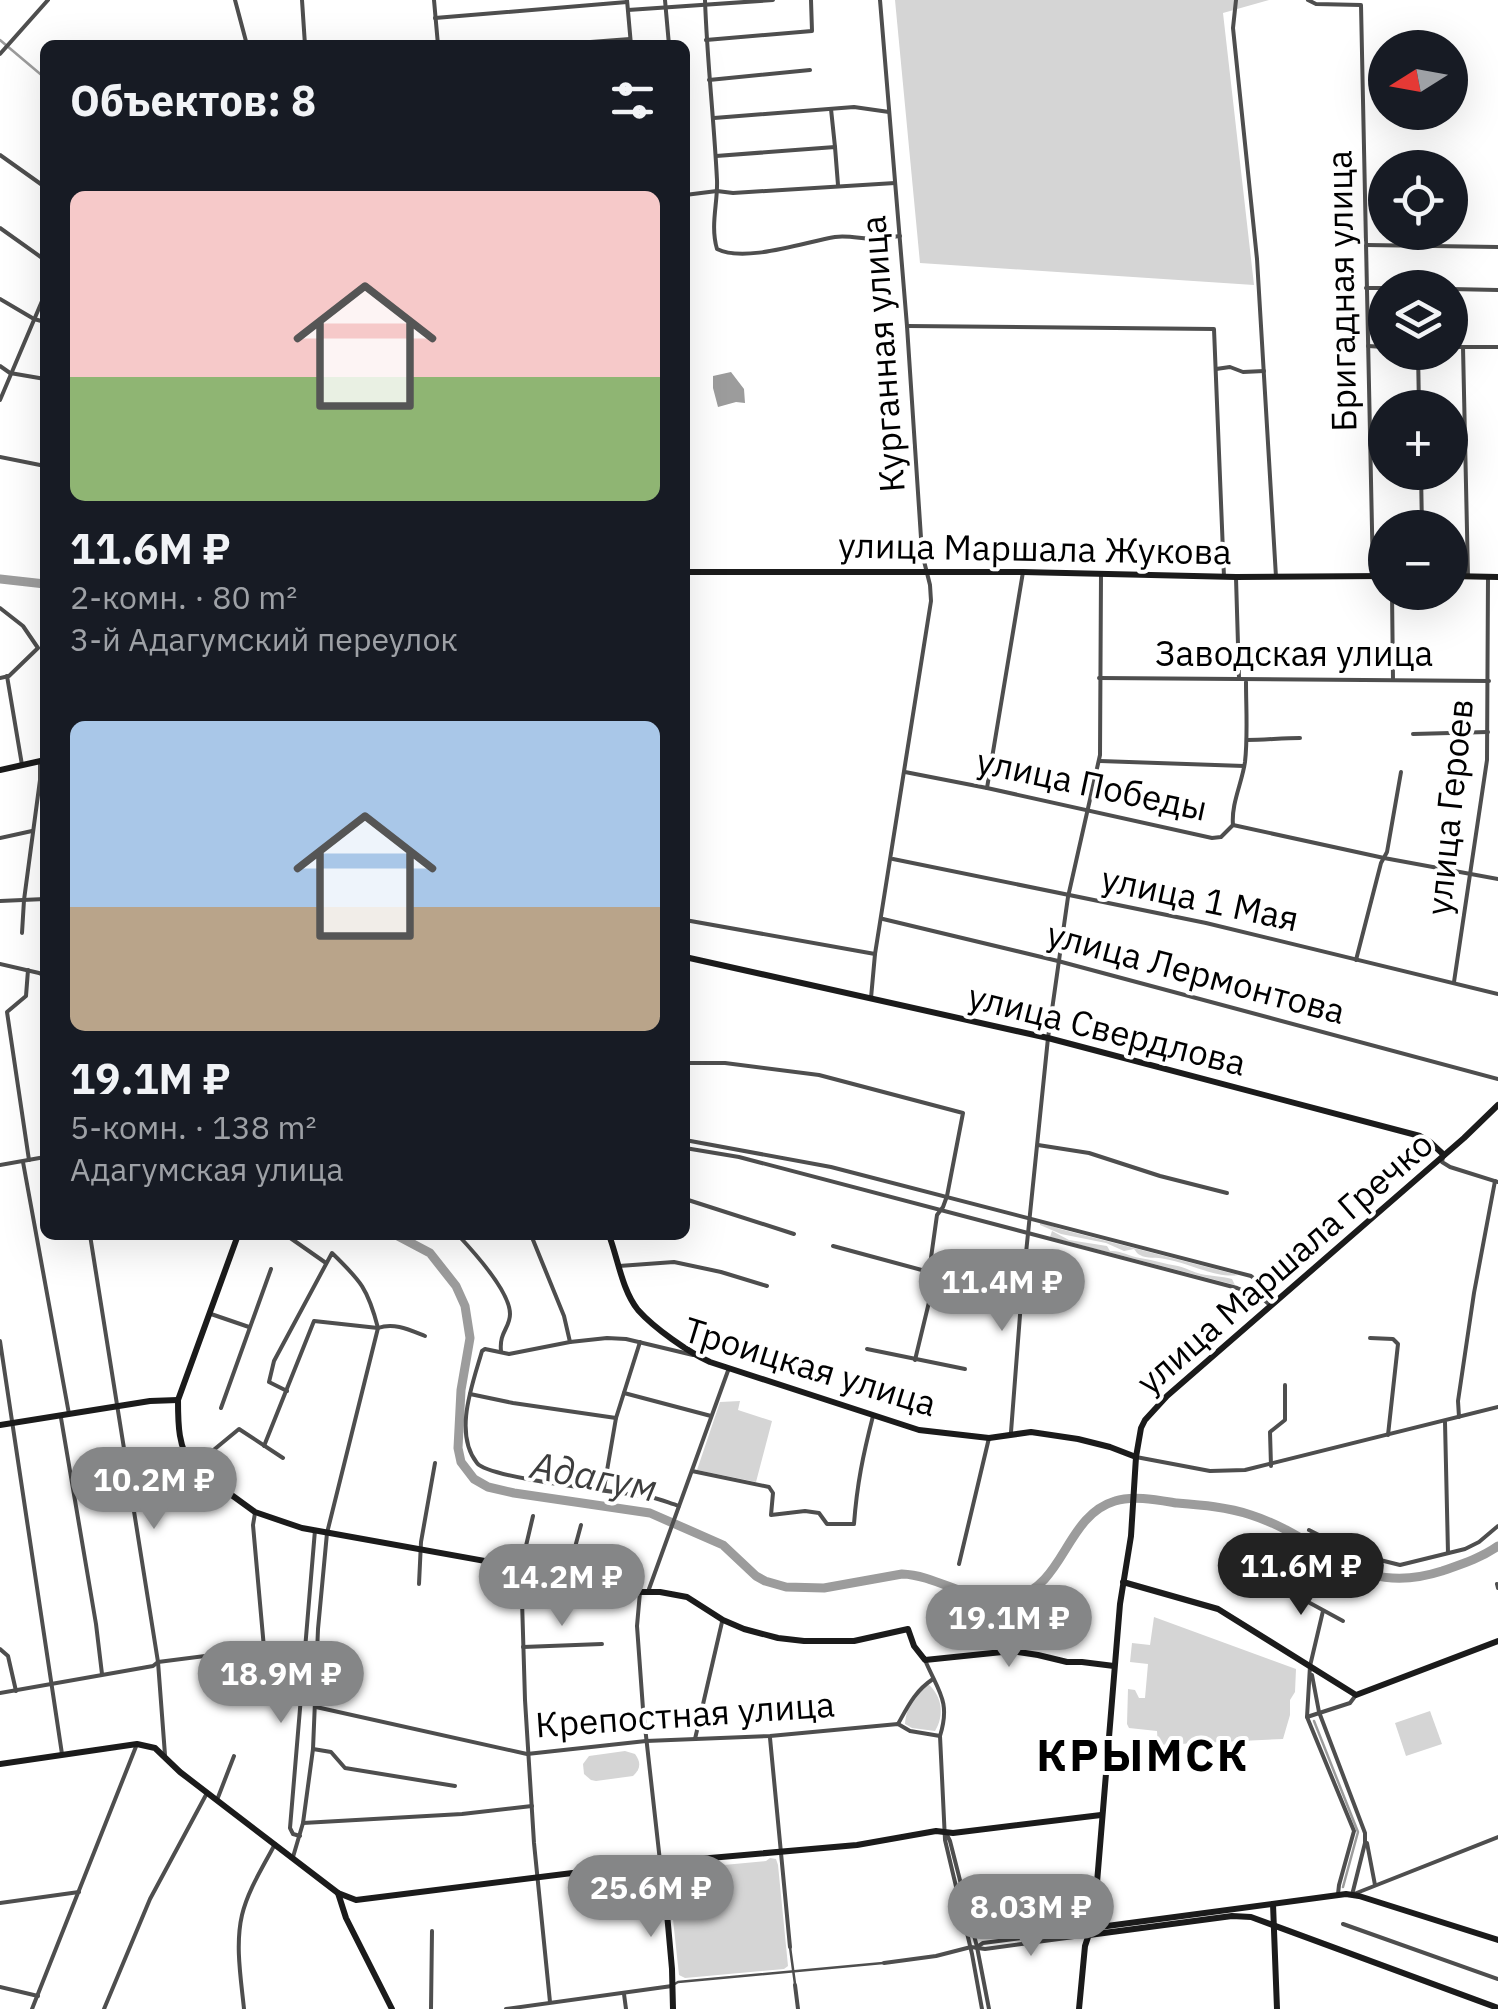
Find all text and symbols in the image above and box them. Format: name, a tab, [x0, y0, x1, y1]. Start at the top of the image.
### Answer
north arrow	[1368, 30, 1468, 130]
map controls	[1368, 30, 1468, 610]
text: Объектов: 8	[70, 73, 316, 128]
icon: filters	[605, 73, 660, 128]
street label: Бригадная улица	[1316, 150, 1366, 432]
button: locate	[1368, 150, 1468, 250]
street label: Курганная улица	[849, 214, 915, 494]
icon: home	[275, 256, 455, 436]
button: layers	[1368, 270, 1468, 370]
button: +	[1368, 390, 1468, 490]
button: −	[1368, 510, 1468, 610]
text: 11.6M ₽	[70, 521, 231, 576]
street label: улица Маршала Жукова	[838, 522, 1232, 574]
text: 2-комн. · 80 m²	[70, 576, 297, 618]
text: 3-й Адагумский переулок	[70, 618, 458, 660]
street label: Заводская улица	[1155, 630, 1433, 676]
street label: улица Героев	[1415, 697, 1483, 917]
street label: улица Победы	[973, 737, 1212, 831]
icon: home	[275, 786, 455, 966]
street label: улица 1 Мая	[1097, 855, 1303, 941]
street label: улица Лермонтова	[1042, 910, 1350, 1034]
street label: улица Свердлова	[964, 972, 1251, 1086]
text: 19.1M ₽	[70, 1051, 231, 1106]
text: 5-комн. · 138 m²	[70, 1106, 316, 1148]
street label: улица Маршала Гречко	[1126, 1121, 1442, 1404]
text: Адагумская улица	[70, 1148, 344, 1190]
pin: 11.4M ₽	[910, 1249, 1094, 1334]
text: 11.4M ₽	[941, 1260, 1063, 1302]
street label: Троицкая улица	[679, 1306, 942, 1426]
water label: Адагум	[525, 1439, 661, 1512]
pin: 10.2M ₽	[62, 1447, 246, 1532]
text: 10.2M ₽	[93, 1458, 215, 1500]
pin: 11.6M ₽	[1209, 1533, 1393, 1618]
pin: 14.2M ₽	[470, 1544, 654, 1629]
text: 11.6M ₽	[1240, 1544, 1362, 1586]
text: 14.2M ₽	[501, 1555, 623, 1597]
pin: 19.1M ₽	[917, 1585, 1101, 1670]
text: 19.1M ₽	[948, 1596, 1070, 1638]
pin: 18.9M ₽	[189, 1641, 373, 1726]
text: 18.9M ₽	[220, 1652, 342, 1694]
street label: Крепостная улица	[534, 1681, 836, 1747]
district label: КРЫМСК	[1036, 1725, 1250, 1783]
pin: 25.6M ₽	[559, 1855, 743, 1940]
text: 25.6M ₽	[590, 1866, 712, 1908]
pin: 8.03M ₽	[939, 1874, 1123, 1959]
text: 8.03M ₽	[970, 1885, 1092, 1927]

